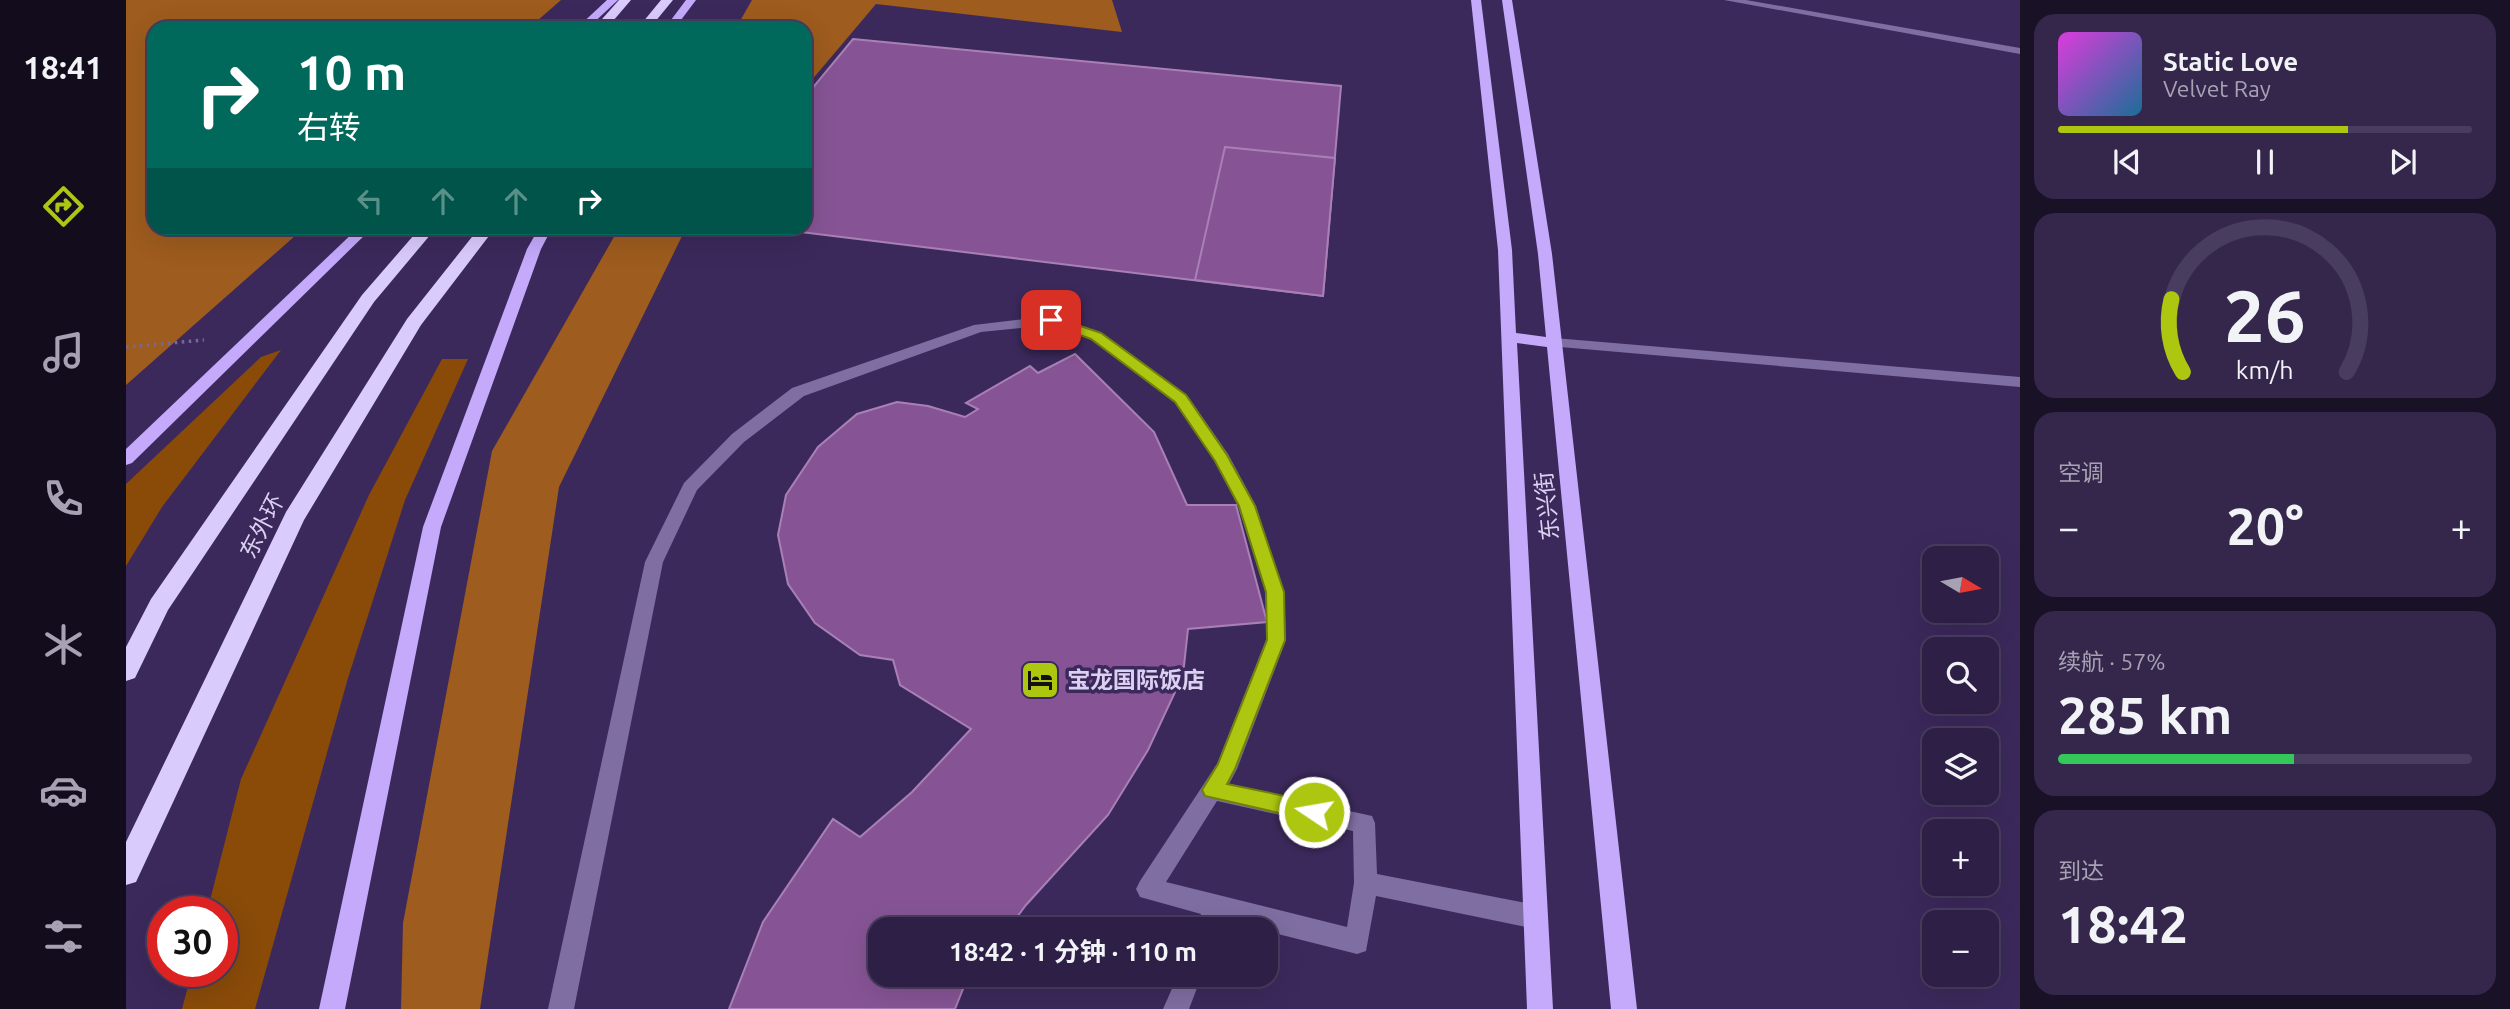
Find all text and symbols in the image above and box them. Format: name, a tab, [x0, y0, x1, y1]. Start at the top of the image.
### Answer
text: 10 m	[297, 44, 406, 99]
text: Static Love	[2163, 47, 2298, 76]
text: 18:41	[23, 49, 103, 85]
icon: right	[182, 49, 273, 140]
text: Velvet Ray	[2163, 76, 2271, 101]
text: 右转	[297, 109, 361, 145]
icon: previous	[2108, 143, 2146, 181]
icon: pause	[2246, 143, 2284, 181]
icon: next	[2384, 143, 2422, 181]
icon: directions	[39, 182, 88, 231]
icon: left	[351, 182, 389, 220]
icon: ahead	[424, 182, 462, 220]
icon: ahead	[497, 182, 535, 220]
icon: right	[570, 182, 608, 220]
text: 26	[2224, 274, 2306, 356]
pin	[1021, 290, 1081, 350]
icon: arrive	[1032, 301, 1070, 339]
icon: music	[39, 328, 88, 377]
text: km/h	[2236, 355, 2294, 383]
text: 空调	[2058, 460, 2104, 485]
street label: 东兴街	[1530, 470, 1563, 542]
icon: phone	[39, 474, 88, 523]
street label: 东外环	[235, 489, 288, 562]
text: 20°	[2226, 497, 2304, 555]
text: −	[2058, 506, 2079, 548]
text: +	[2451, 506, 2472, 548]
north arrow	[1922, 546, 1998, 623]
map controls	[1922, 546, 1999, 987]
icon: climate	[39, 620, 88, 669]
button: search	[1922, 637, 1999, 714]
text: 续航 · 57%	[2058, 649, 2165, 674]
hotel icon: 宝龙国际饭店	[1019, 659, 1061, 701]
place label: 宝龙国际饭店	[1067, 667, 1205, 692]
text: 285 km	[2058, 686, 2232, 744]
button: layers	[1922, 728, 1999, 805]
icon: car	[39, 766, 88, 815]
position arrow	[1277, 775, 1351, 849]
button: +	[1922, 819, 1999, 896]
text: 到达	[2058, 858, 2104, 883]
text: 18:42	[2058, 895, 2188, 953]
speed limit sign: 30	[147, 896, 238, 987]
button: −	[1922, 910, 1999, 987]
icon: filters	[39, 912, 88, 961]
text: 18:42 · 1 分钟 · 110 m	[949, 937, 1197, 966]

